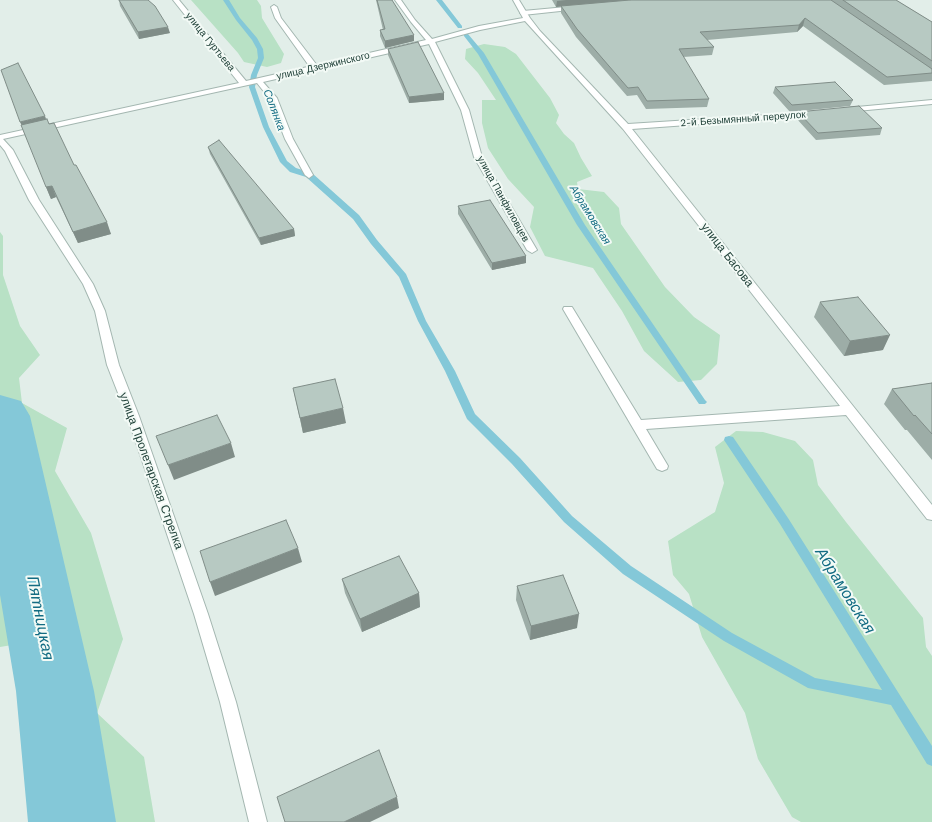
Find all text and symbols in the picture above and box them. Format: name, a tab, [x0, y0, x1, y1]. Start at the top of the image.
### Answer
street label: улица Гуртьева	[183, 10, 237, 74]
street label: улица Дзержинского	[275, 49, 371, 83]
water label: Солянка	[260, 87, 288, 133]
street label: 2-й Безымянный переулок	[680, 109, 806, 129]
street label: улица Панфиловцев	[474, 154, 532, 244]
water label: Абрамовская	[567, 183, 613, 247]
street label: улица Басова	[698, 220, 756, 290]
street label: улица Пролетарская Стрелка	[116, 391, 186, 551]
water label: Абрамовская	[811, 544, 879, 638]
water label: Пятницкая	[22, 574, 58, 662]

